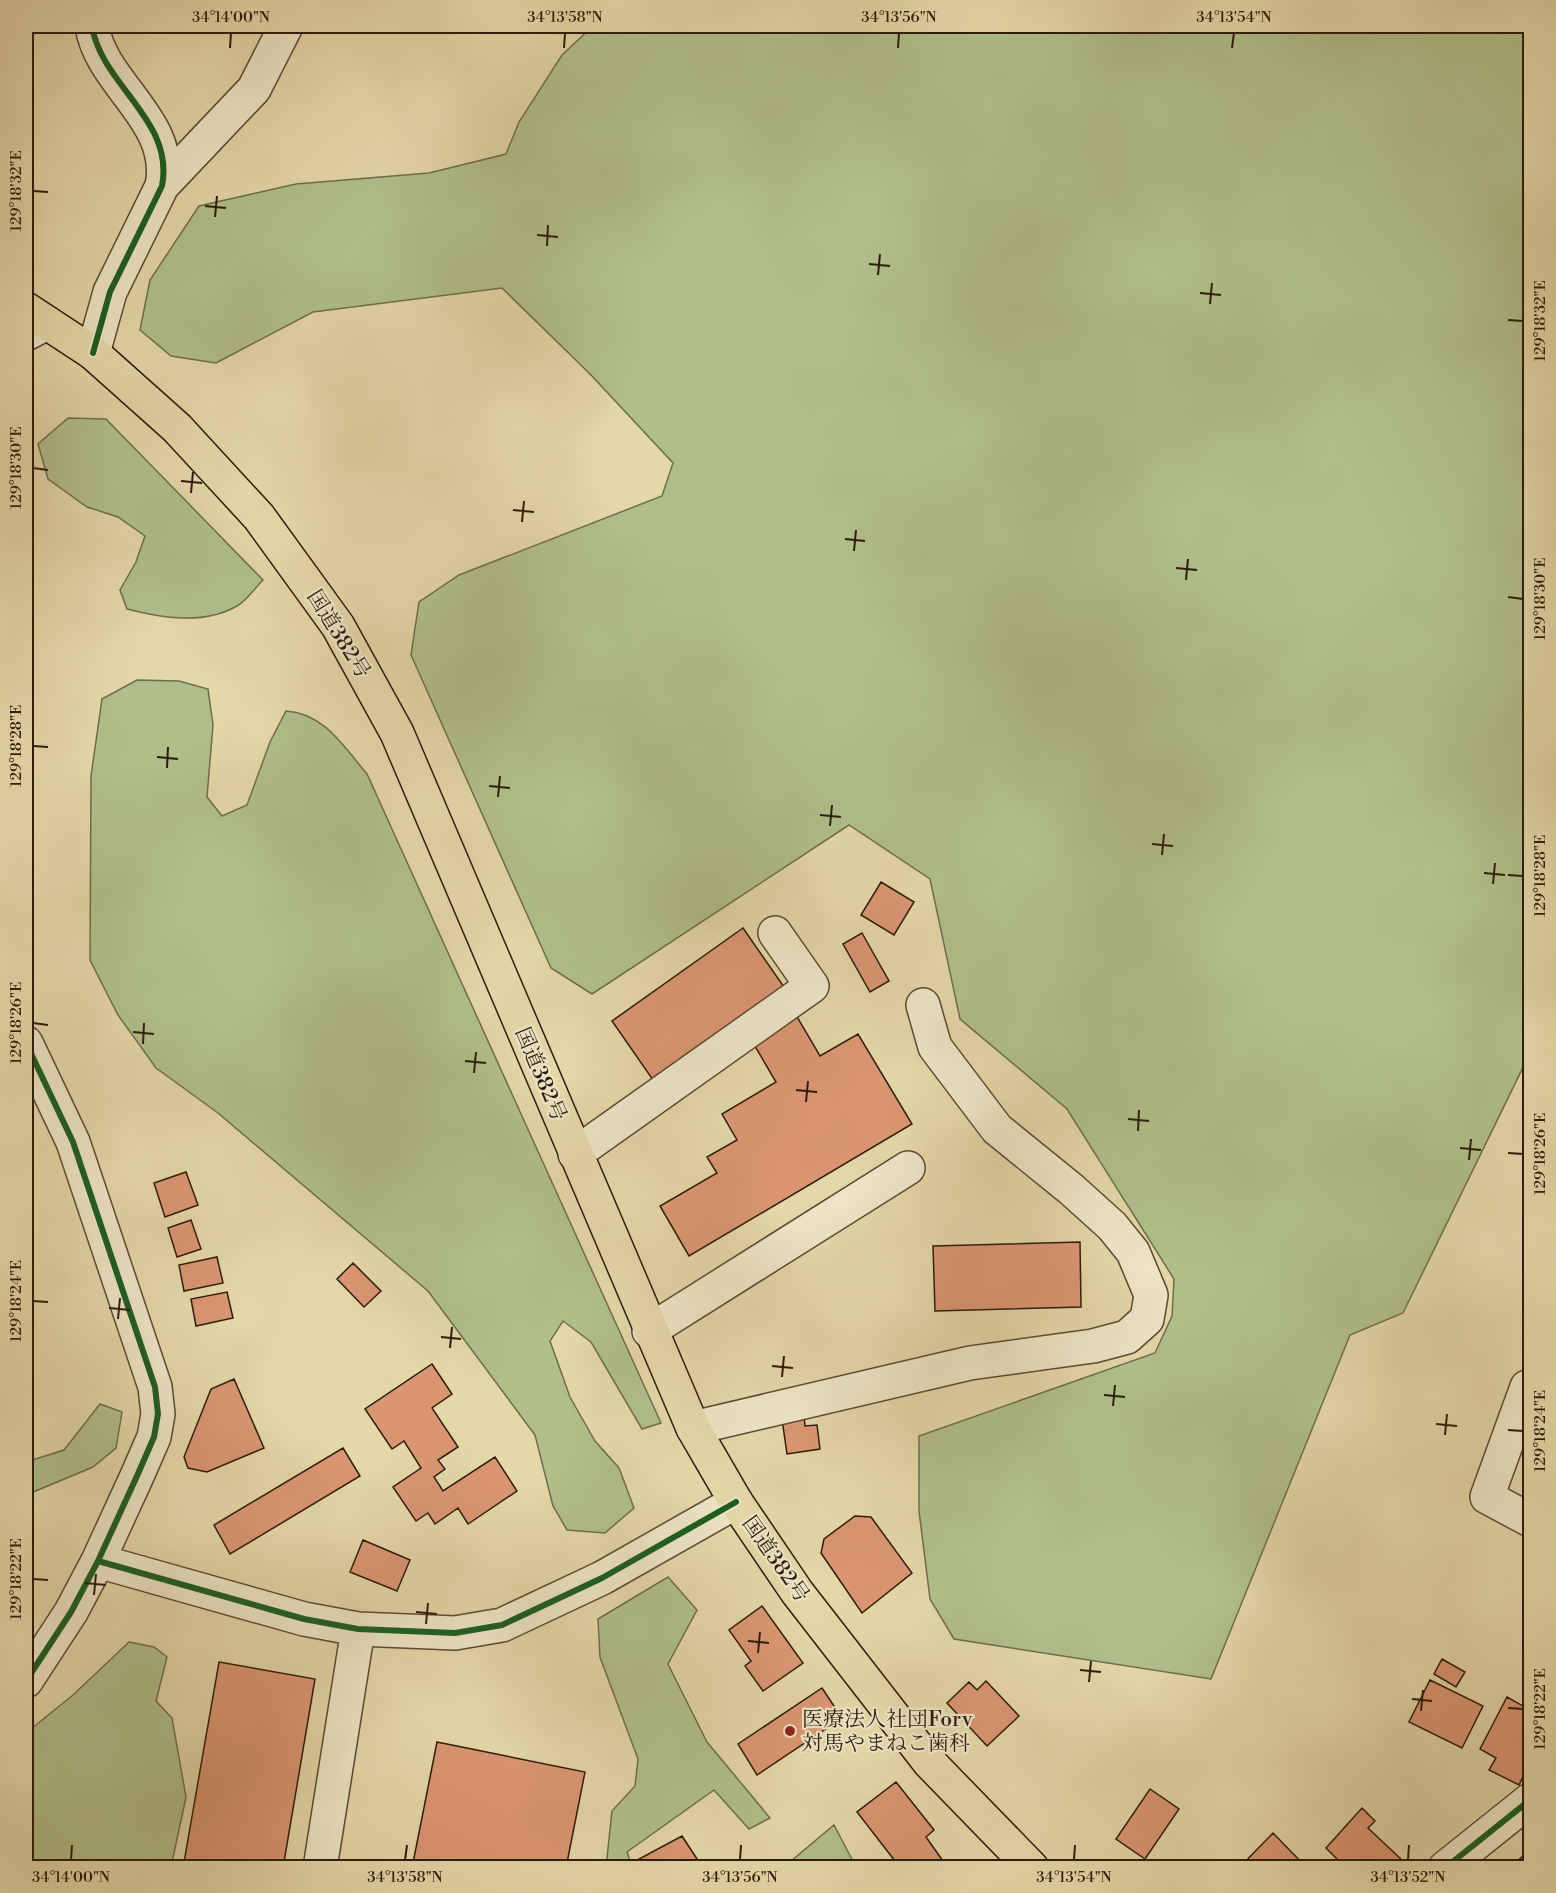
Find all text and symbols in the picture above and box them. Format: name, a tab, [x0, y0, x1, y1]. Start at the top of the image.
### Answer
text: 34°14'00"N	[192, 8, 270, 27]
text: 34°13'58"N	[527, 8, 603, 27]
text: 34°13'56"N	[861, 8, 937, 27]
text: 34°13'54"N	[1196, 8, 1272, 27]
text: 129°18'32"E	[7, 150, 26, 232]
text: 129°18'32"E	[1531, 280, 1550, 362]
text: 129°18'30"E	[7, 426, 26, 510]
text: 129°18'30"E	[1531, 557, 1550, 641]
street label: 国道382号	[301, 585, 376, 684]
text: 129°18'28"E	[7, 705, 26, 787]
text: 129°18'28"E	[1531, 835, 1550, 917]
text: 129°18'26"E	[7, 982, 26, 1064]
street label: 国道382号	[509, 1024, 571, 1125]
text: 129°18'26"E	[1531, 1113, 1550, 1195]
text: 129°18'24"E	[7, 1260, 26, 1342]
text: 129°18'24"E	[1531, 1390, 1550, 1472]
street label: 国道382号	[736, 1511, 814, 1608]
text: 129°18'22"E	[7, 1538, 26, 1620]
text: 129°18'22"E	[1531, 1668, 1550, 1750]
place label: 医療法人社団Forv 対馬やまねこ歯科	[802, 1707, 973, 1757]
marker: 医療法人社団Forv 対馬やまねこ歯科	[783, 1724, 797, 1738]
text: 34°14'00"N	[32, 1868, 110, 1887]
text: 34°13'58"N	[367, 1868, 443, 1887]
text: 34°13'56"N	[702, 1868, 778, 1887]
text: 34°13'54"N	[1036, 1868, 1112, 1887]
text: 34°13'52"N	[1371, 1868, 1445, 1887]

